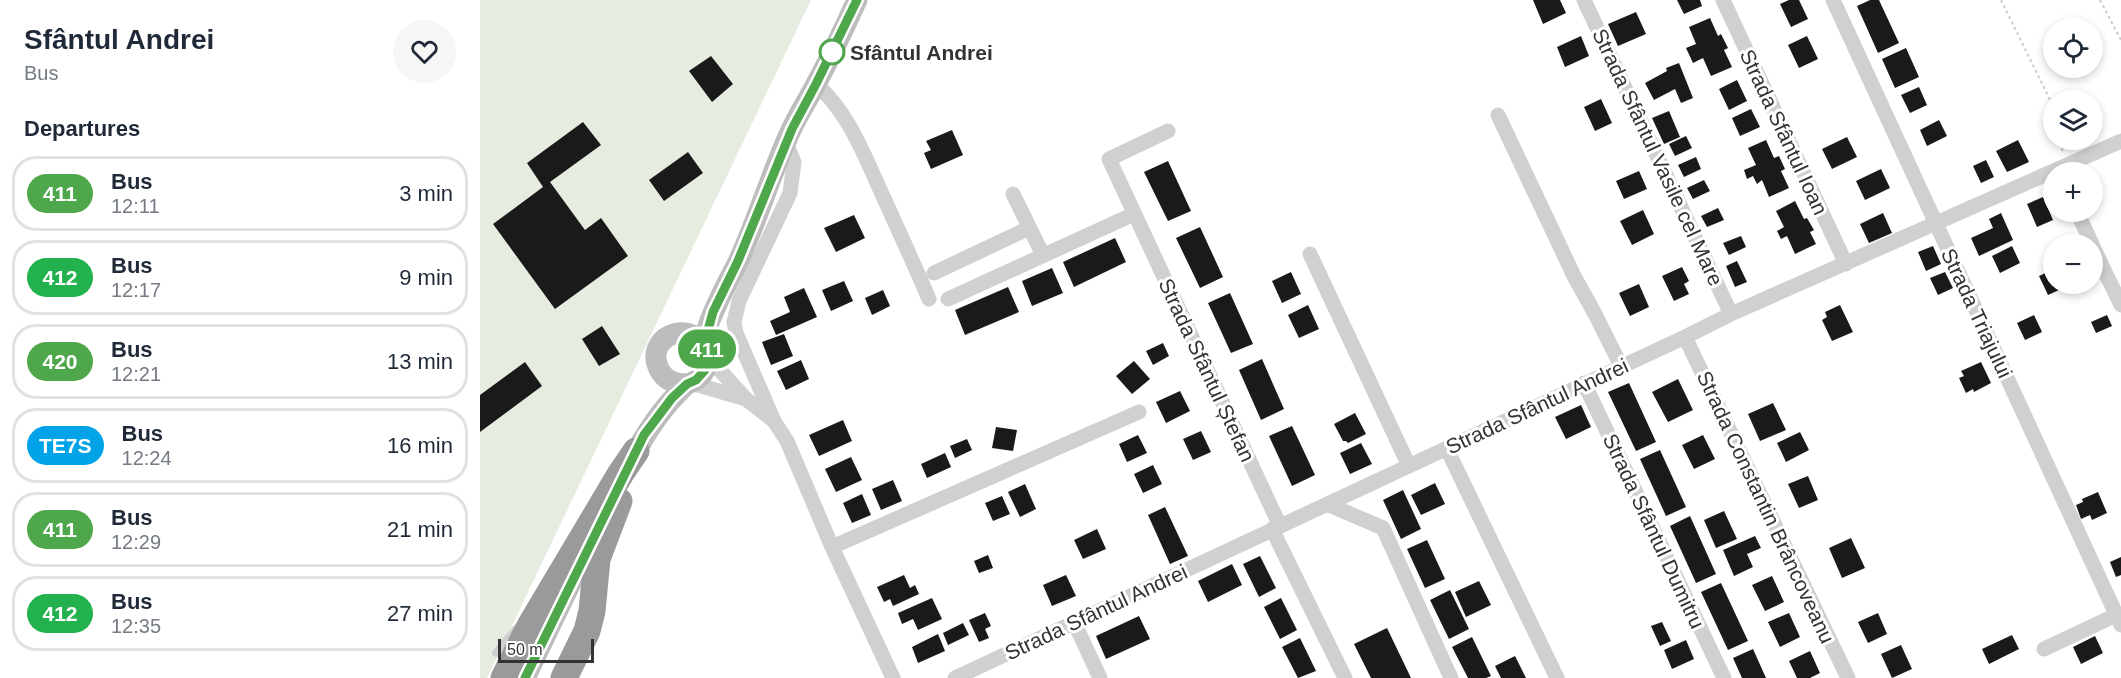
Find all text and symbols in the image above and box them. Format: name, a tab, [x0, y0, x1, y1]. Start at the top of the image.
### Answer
map controls	[2043, 18, 2103, 294]
button: locate	[2043, 18, 2103, 78]
button: heart	[393, 20, 456, 83]
text: Sfântul Andrei	[24, 24, 214, 55]
street label: Strada Sfântul Vasile cel Mare	[1588, 25, 1728, 289]
marker: Sfântul Andrei	[819, 39, 845, 65]
place label: Sfântul Andrei	[850, 41, 993, 64]
street label: Strada Sfântul Ioan	[1736, 46, 1832, 218]
text: Bus	[24, 62, 58, 84]
button: layers	[2043, 90, 2103, 150]
text: Departures	[24, 116, 140, 141]
button: +	[2043, 162, 2103, 222]
text: Bus	[111, 169, 153, 194]
text: 3 min	[399, 181, 453, 206]
text: 411	[43, 182, 77, 205]
text: 12:11	[111, 195, 160, 217]
button: −	[2043, 234, 2103, 294]
street label: Strada Triajului	[1937, 245, 2017, 381]
text: Bus	[111, 253, 153, 278]
text: 9 min	[399, 265, 453, 290]
text: 412	[42, 266, 78, 289]
street label: Strada Sfântul Ștefan	[1154, 275, 1260, 465]
text: 12:17	[111, 279, 161, 301]
line badge: 411	[672, 330, 742, 368]
text: Bus	[111, 337, 153, 362]
text: 411	[690, 338, 724, 361]
text: 13 min	[387, 349, 453, 374]
text: 420	[42, 350, 78, 373]
street label: Strada Sfântul Andrei	[1442, 354, 1632, 458]
text: 12:21	[111, 363, 161, 385]
street label: Strada Constantin Brâncoveanu	[1693, 367, 1839, 647]
text: Bus	[122, 421, 163, 446]
street label: Strada Sfântul Dumitru	[1599, 430, 1709, 632]
text: 16 min	[387, 433, 453, 458]
text: TE7S	[39, 434, 92, 457]
text: 12:24	[122, 447, 172, 469]
text: Bus	[111, 505, 153, 530]
text: 21 min	[387, 517, 453, 542]
text: 411	[43, 518, 77, 541]
text: 12:29	[111, 531, 161, 553]
street label: Strada Sfântul Andrei	[1001, 560, 1191, 664]
text: Bus	[111, 589, 153, 614]
text: 27 min	[387, 601, 453, 626]
text: 412	[42, 602, 78, 625]
text: 12:35	[111, 615, 161, 637]
scale bar	[498, 636, 594, 664]
text: 50 m	[507, 641, 543, 658]

